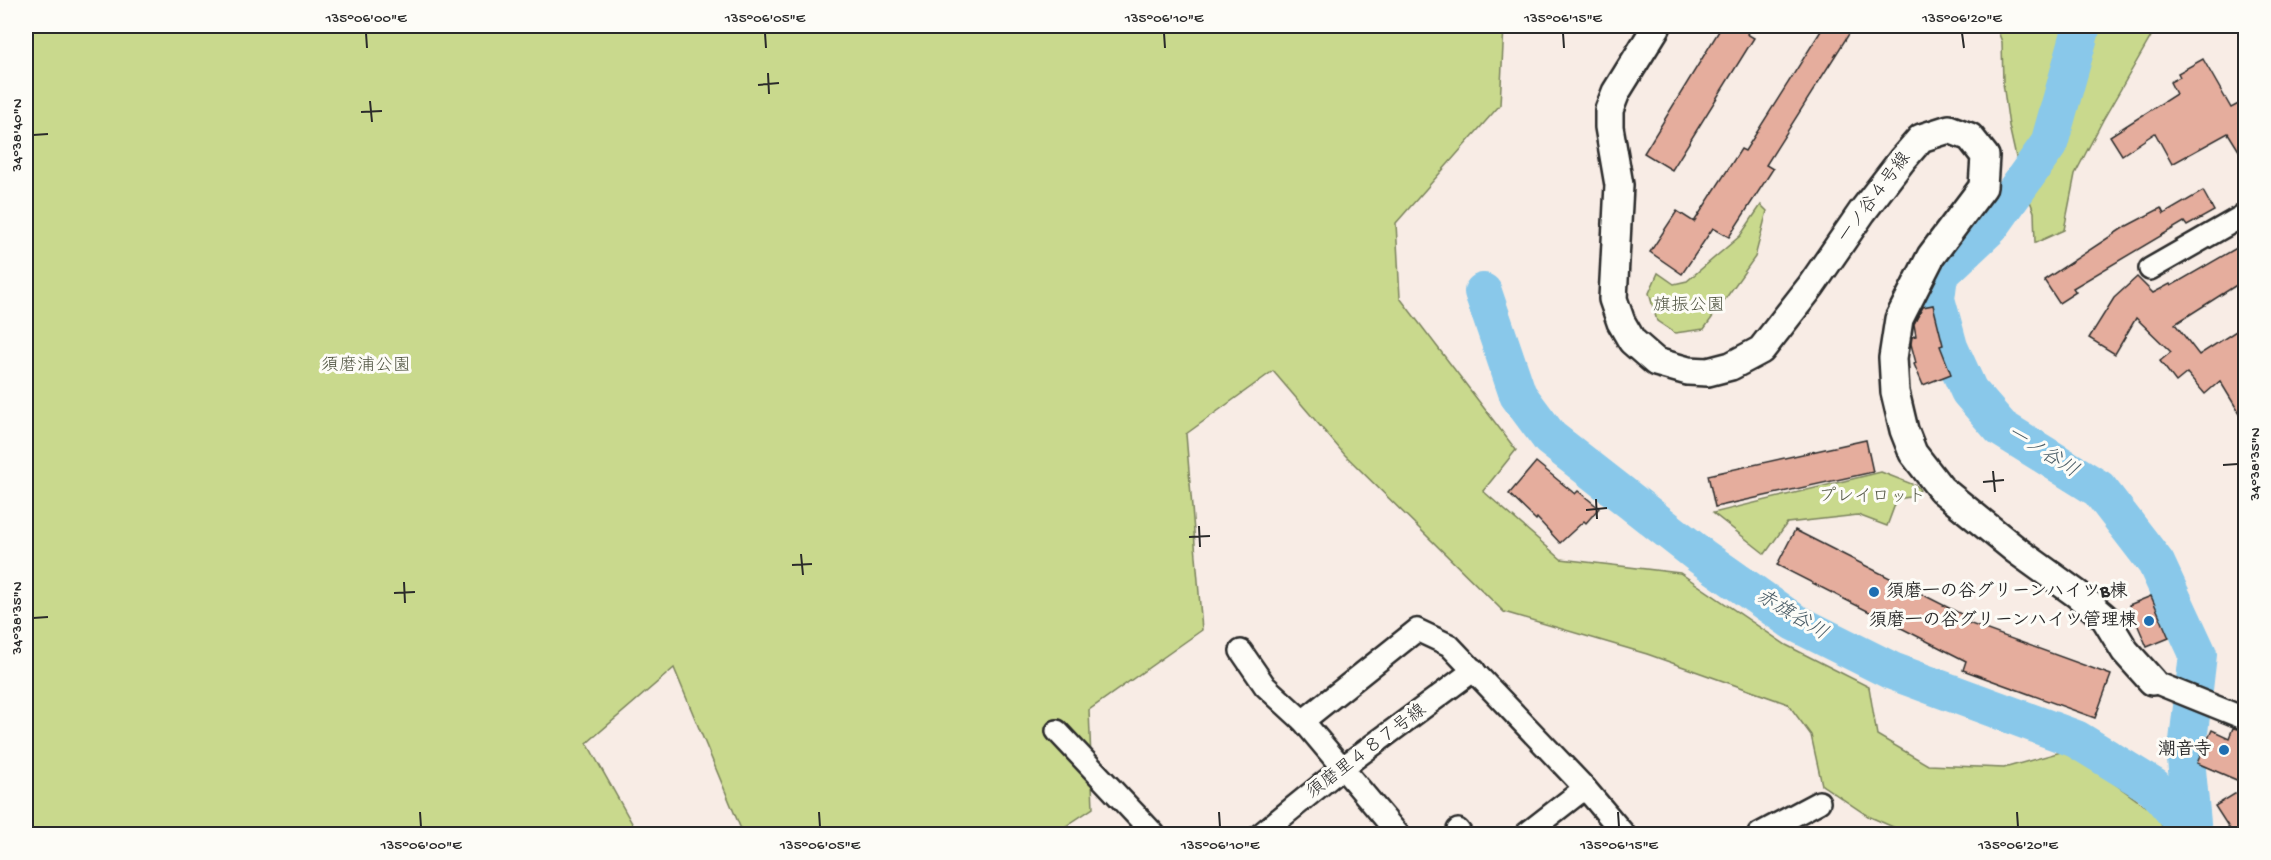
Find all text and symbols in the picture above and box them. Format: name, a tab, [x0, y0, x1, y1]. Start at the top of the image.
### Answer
text: 135°06'00"E	[324, 10, 407, 28]
text: 135°06'05"E	[724, 10, 806, 28]
text: 135°06'10"E	[1124, 10, 1204, 28]
text: 135°06'15"E	[1523, 10, 1603, 28]
text: 135°06'20"E	[1921, 10, 2003, 28]
text: 34°38'40"N	[9, 98, 27, 173]
street label: 一ノ谷４号線	[1833, 148, 1916, 247]
park label: 旗振公園	[1653, 295, 1725, 317]
park label: 須磨浦公園	[321, 355, 411, 377]
water label: 一ノ谷川	[2002, 421, 2083, 484]
text: 34°38'35"N	[2247, 427, 2265, 502]
park label: プレイロット	[1818, 486, 1926, 508]
text: 34°38'35"N	[9, 581, 27, 656]
place label: 須磨一の谷グリーンハイツB棟	[1886, 581, 2127, 603]
water label: 赤旗谷川	[1751, 584, 1832, 646]
marker: 須磨一の谷グリーンハイツB棟	[1867, 585, 1881, 599]
place label: 須磨一の谷グリーンハイツ管理棟	[1869, 610, 2137, 632]
marker: 須磨一の谷グリーンハイツ管理棟	[2142, 614, 2156, 628]
street label: 須磨里４８７号線	[1303, 699, 1431, 804]
place label: 潮音寺	[2158, 739, 2212, 761]
marker: 潮音寺	[2217, 743, 2231, 757]
text: 135°06'00"E	[379, 837, 462, 855]
text: 135°06'05"E	[779, 837, 861, 855]
text: 135°06'10"E	[1180, 837, 1260, 855]
text: 135°06'15"E	[1579, 837, 1659, 855]
text: 135°06'20"E	[1977, 837, 2059, 855]

